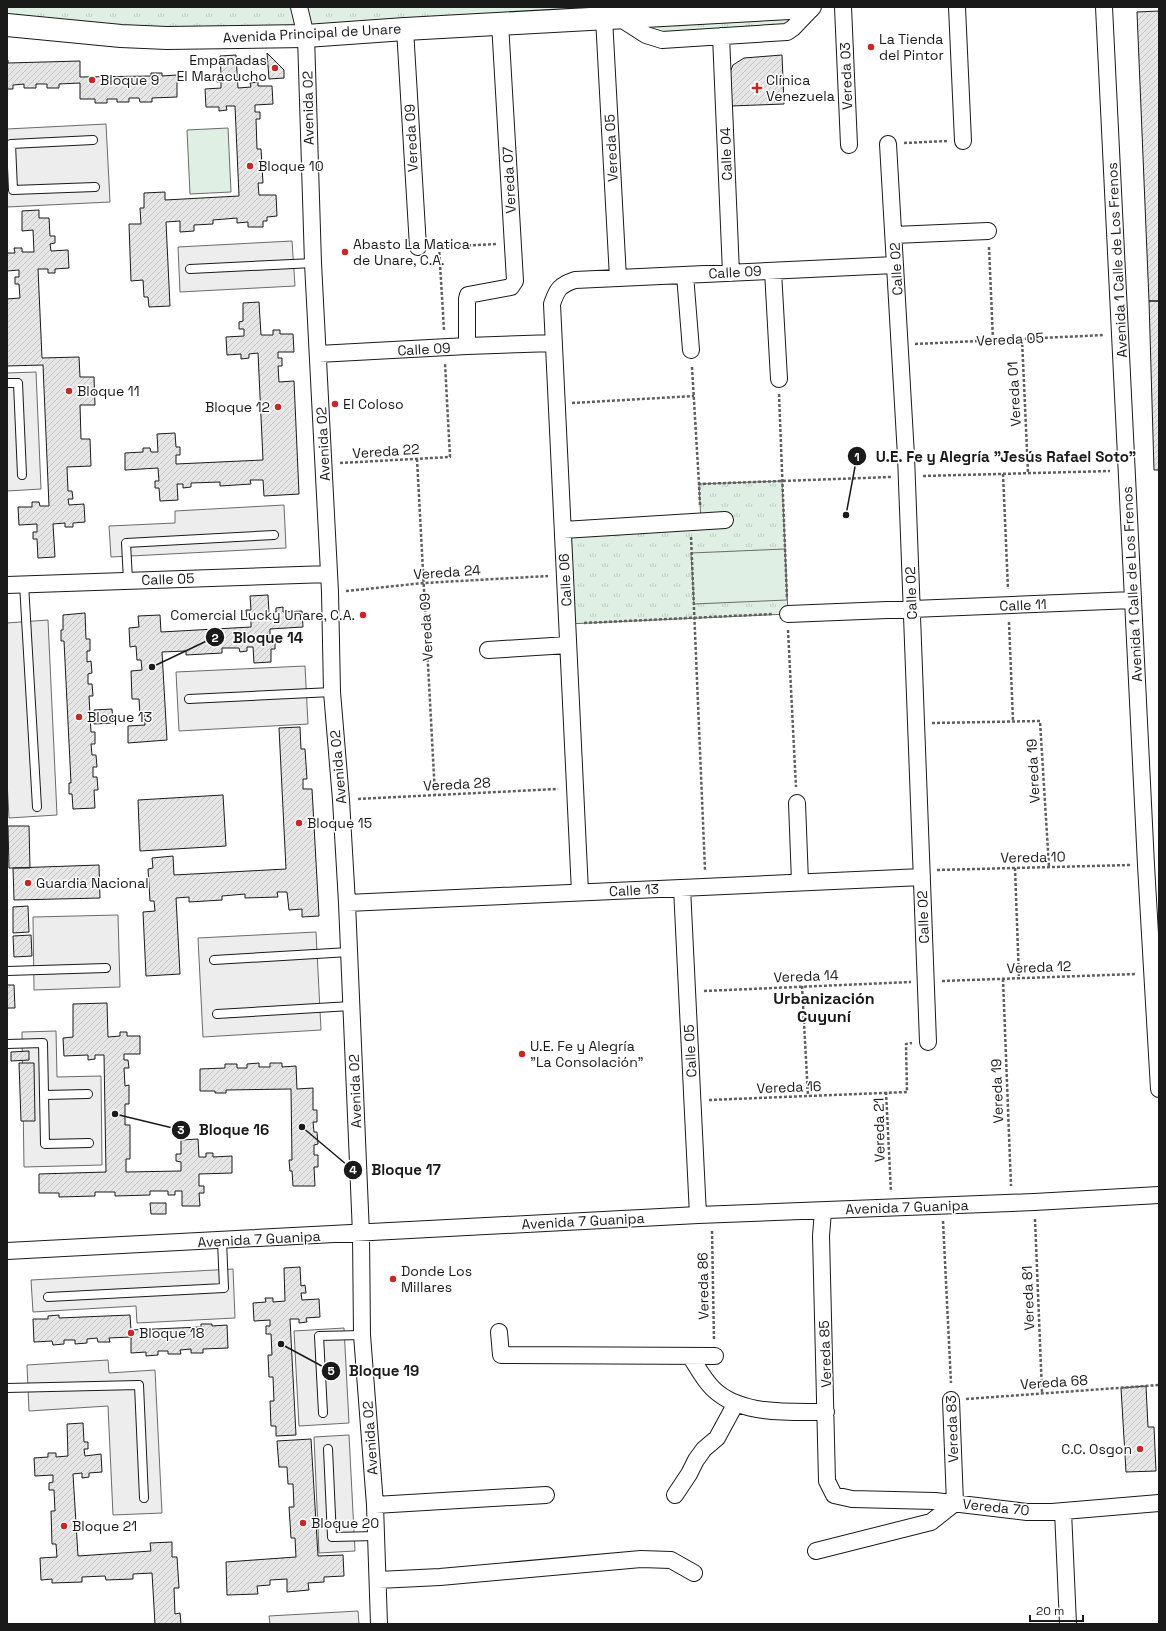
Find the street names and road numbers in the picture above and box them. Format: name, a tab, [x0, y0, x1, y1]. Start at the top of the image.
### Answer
street label: Avenida Principal de Unare	[222, 19, 402, 47]
street label: Vereda 03	[836, 42, 856, 110]
street label: Avenida 02	[298, 71, 318, 145]
street label: Vereda 09	[400, 104, 422, 172]
street label: Vereda 05	[600, 114, 622, 182]
street label: Calle 04	[716, 127, 736, 181]
street label: Vereda 07	[498, 146, 520, 214]
street label: Avenida 1 Calle de Los Frenos	[1103, 162, 1131, 358]
street label: Calle 02	[886, 242, 906, 296]
street label: Calle 09	[708, 262, 762, 282]
street label: Vereda 05	[976, 328, 1044, 350]
street label: Calle 09	[397, 339, 451, 359]
street label: Vereda 01	[1003, 361, 1025, 427]
street label: Avenida 02	[312, 406, 334, 482]
street label: Vereda 22	[352, 440, 420, 462]
street label: Avenida 1 Calle de Los Frenos	[1118, 486, 1146, 682]
street label: Calle 06	[555, 553, 575, 607]
street label: Vereda 24	[413, 561, 481, 583]
street label: Calle 02	[901, 566, 921, 620]
street label: Calle 05	[141, 569, 195, 589]
street label: Vereda 09	[415, 593, 437, 661]
street label: Calle 11	[999, 595, 1047, 615]
street label: Avenida 02	[326, 729, 350, 805]
street label: Vereda 19	[1022, 738, 1044, 804]
street label: Vereda 28	[423, 773, 491, 795]
street label: Vereda 10	[1000, 847, 1066, 867]
street label: Calle 13	[609, 880, 659, 900]
street label: Calle 02	[913, 890, 933, 944]
street label: Vereda 12	[1006, 957, 1072, 977]
street label: Vereda 14	[773, 966, 839, 986]
street label: Calle 05	[680, 1024, 700, 1078]
street label: Avenida 02	[345, 1054, 365, 1128]
street label: Vereda 19	[987, 1058, 1007, 1124]
street label: Vereda 16	[756, 1077, 822, 1097]
street label: Vereda 21	[869, 1097, 889, 1163]
street label: Avenida 7 Guanipa	[845, 1196, 969, 1218]
street label: Avenida 7 Guanipa	[521, 1209, 645, 1233]
street label: Avenida 7 Guanipa	[197, 1227, 321, 1251]
street label: Vereda 86	[693, 1252, 713, 1320]
street label: Vereda 81	[1018, 1265, 1038, 1331]
street label: Vereda 85	[815, 1320, 835, 1388]
street label: Vereda 68	[1020, 1371, 1089, 1393]
street label: Vereda 83	[942, 1395, 962, 1463]
street label: Avenida 02	[358, 1400, 382, 1476]
street label: Vereda 70	[962, 1495, 1030, 1519]

